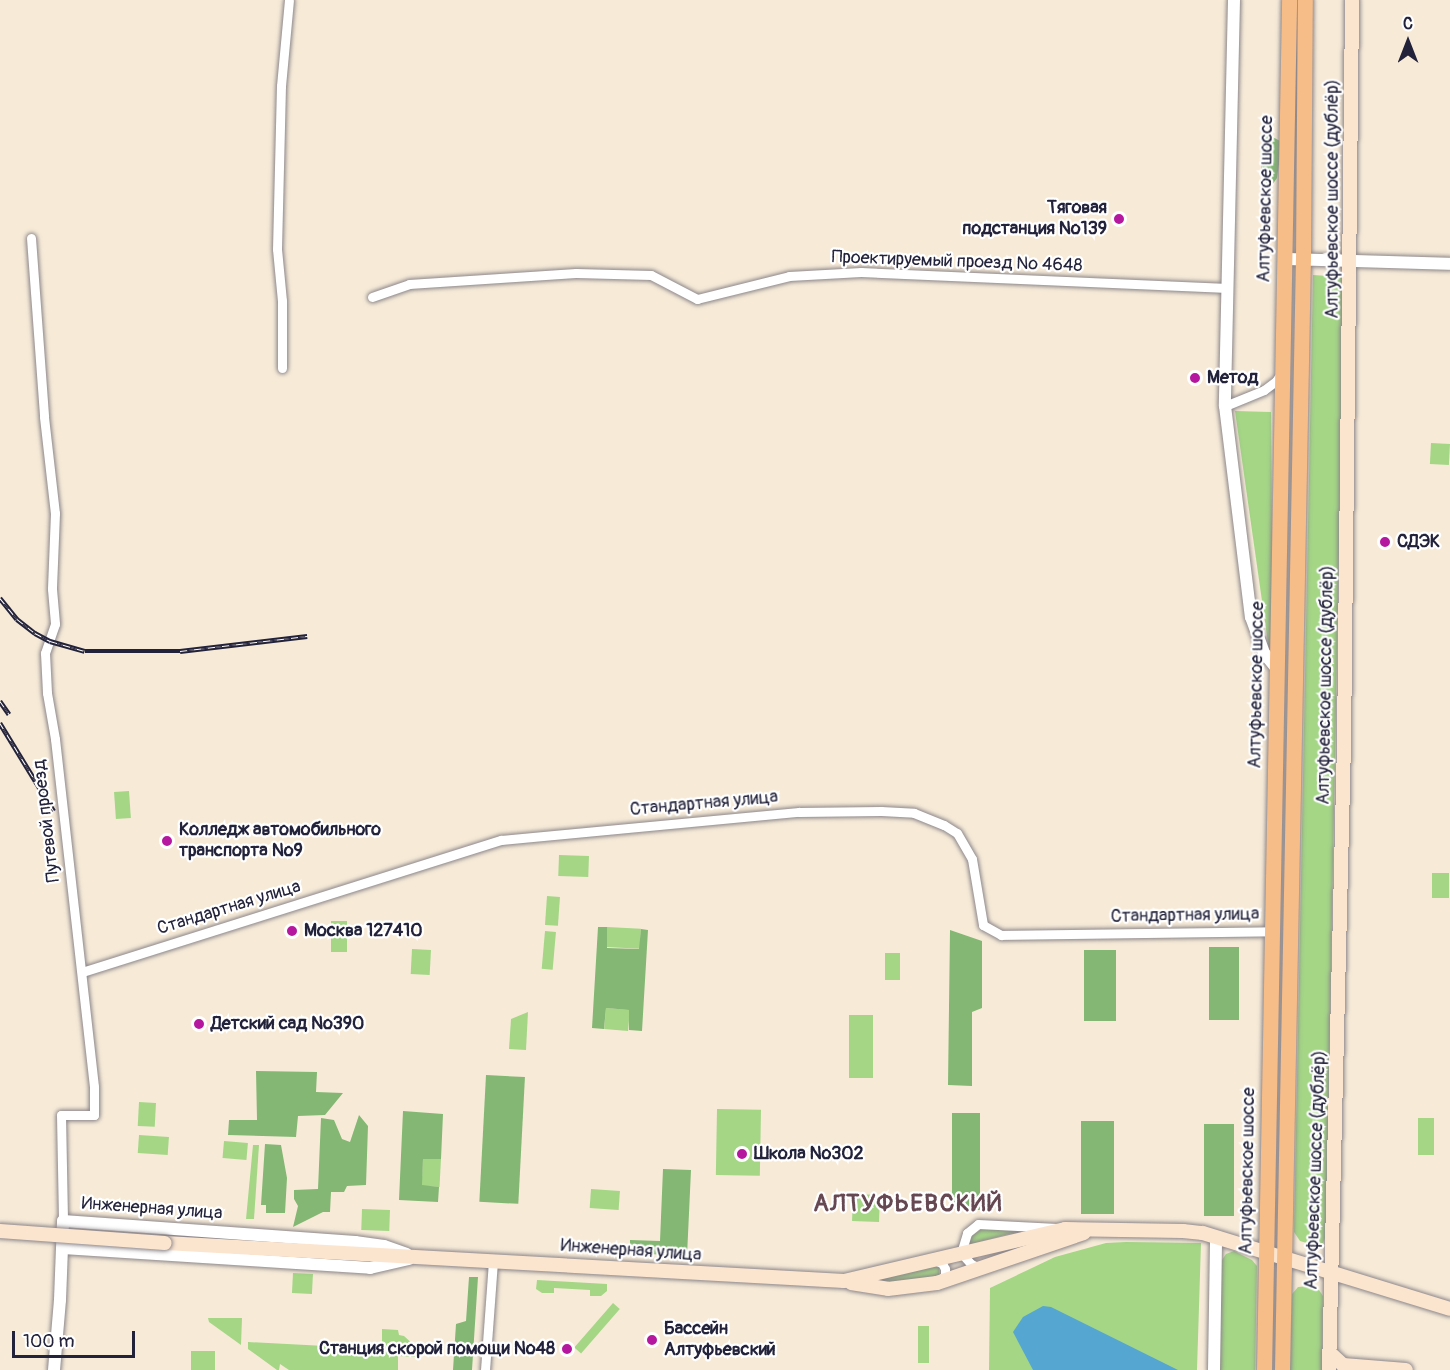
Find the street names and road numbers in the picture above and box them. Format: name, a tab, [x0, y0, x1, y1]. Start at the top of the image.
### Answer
street label: Алтуфьевское шоссе (дублёр)	[1322, 79, 1344, 319]
street label: Алтуфьевское шоссе	[1254, 115, 1278, 283]
street label: Проектируемый проезд № 4648	[831, 247, 1083, 277]
street label: Алтуфьевское шоссе (дублёр)	[1313, 565, 1339, 805]
street label: Алтуфьевское шоссе	[1245, 601, 1269, 769]
street label: Путевой проезд	[29, 759, 65, 883]
street label: Стандартная улица	[629, 787, 779, 821]
street label: Стандартная улица	[155, 876, 303, 940]
street label: Стандартная улица	[1110, 904, 1260, 928]
street label: Алтуфьевское шоссе (дублёр)	[1301, 1050, 1331, 1290]
street label: Алтуфьевское шоссе	[1236, 1087, 1260, 1255]
street label: Инженерная улица	[81, 1193, 223, 1225]
street label: Инженерная улица	[560, 1235, 702, 1267]

